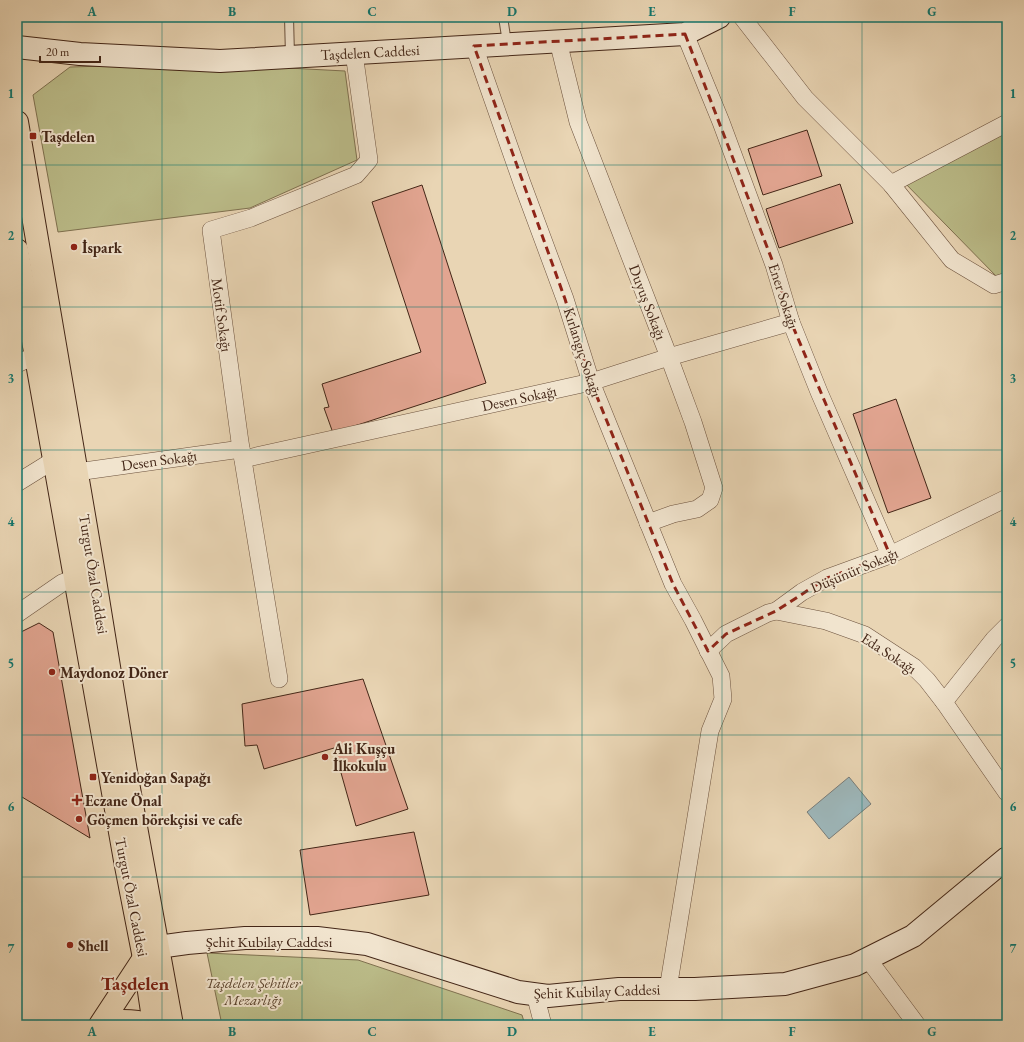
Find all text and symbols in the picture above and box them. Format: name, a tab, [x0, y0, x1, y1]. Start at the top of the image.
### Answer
text: A	[86, 3, 97, 20]
text: B	[228, 3, 236, 20]
text: C	[367, 3, 377, 20]
text: D	[507, 3, 517, 20]
text: E	[648, 3, 656, 20]
text: F	[788, 3, 796, 20]
text: G	[927, 3, 937, 20]
scale bar	[40, 38, 100, 64]
street label: Taşdelen Caddesi	[320, 40, 420, 64]
text: 20 m	[46, 44, 70, 60]
text: 1	[8, 85, 15, 102]
text: 1	[1010, 85, 1017, 102]
place label: Taşdelen	[41, 127, 95, 146]
marker: Taşdelen	[28, 131, 38, 141]
text: 2	[8, 227, 15, 244]
text: 2	[1010, 227, 1017, 244]
place label: İspark	[82, 238, 123, 257]
marker: İspark	[69, 242, 79, 252]
street label: Ener Sokağı	[765, 261, 804, 331]
street label: Duyuş Sokağı	[625, 262, 671, 343]
street label: Motif Sokağı	[207, 277, 237, 353]
street label: Kırlangıç Sokağı	[560, 305, 607, 400]
text: 3	[8, 370, 15, 387]
text: 3	[1010, 370, 1017, 387]
street label: Desen Sokağı	[480, 381, 559, 415]
street label: Desen Sokağı	[120, 445, 198, 475]
text: 4	[8, 513, 15, 530]
street label: Turgut Özal Caddesi	[75, 513, 113, 636]
text: 4	[1010, 513, 1017, 530]
street label: Düşünür Sokağı	[807, 543, 901, 597]
street label: Eda Sokağı	[858, 628, 920, 678]
text: 5	[8, 655, 14, 672]
text: 5	[1010, 655, 1016, 672]
place label: Maydonoz Döner	[60, 663, 169, 682]
marker: Maydonoz Döner	[47, 667, 57, 677]
place label: Ali Kuşçu İlkokulu	[332, 739, 396, 775]
marker: Ali Kuşçu İlkokulu	[320, 752, 330, 762]
place label: Yenidoğan Sapağı	[101, 768, 211, 787]
marker: Yenidoğan Sapağı	[88, 772, 98, 782]
place label: Eczane Önal	[85, 791, 163, 810]
marker: Eczane Önal	[72, 795, 82, 805]
text: 6	[8, 798, 15, 815]
text: 6	[1010, 798, 1017, 815]
place label: Göçmen börekçisi ve cafe	[87, 810, 242, 829]
marker: Göçmen börekçisi ve cafe	[74, 814, 84, 824]
street label: Turgut Özal Caddesi	[111, 836, 153, 959]
street label: Şehit Kubilay Caddesi	[206, 932, 333, 951]
place label: Shell	[78, 936, 109, 955]
text: 7	[8, 940, 15, 957]
marker: Shell	[65, 940, 75, 950]
text: 7	[1010, 940, 1017, 957]
district label: Taşdelen	[101, 971, 169, 996]
park label: Taşdelen Şehitler Mezarlığı	[205, 973, 302, 1009]
street label: Şehit Kubilay Caddesi	[533, 979, 661, 1003]
text: A	[86, 1023, 97, 1040]
text: B	[228, 1023, 236, 1040]
text: C	[367, 1023, 377, 1040]
text: D	[507, 1023, 517, 1040]
text: E	[648, 1023, 656, 1040]
text: F	[788, 1023, 796, 1040]
text: G	[927, 1023, 937, 1040]

